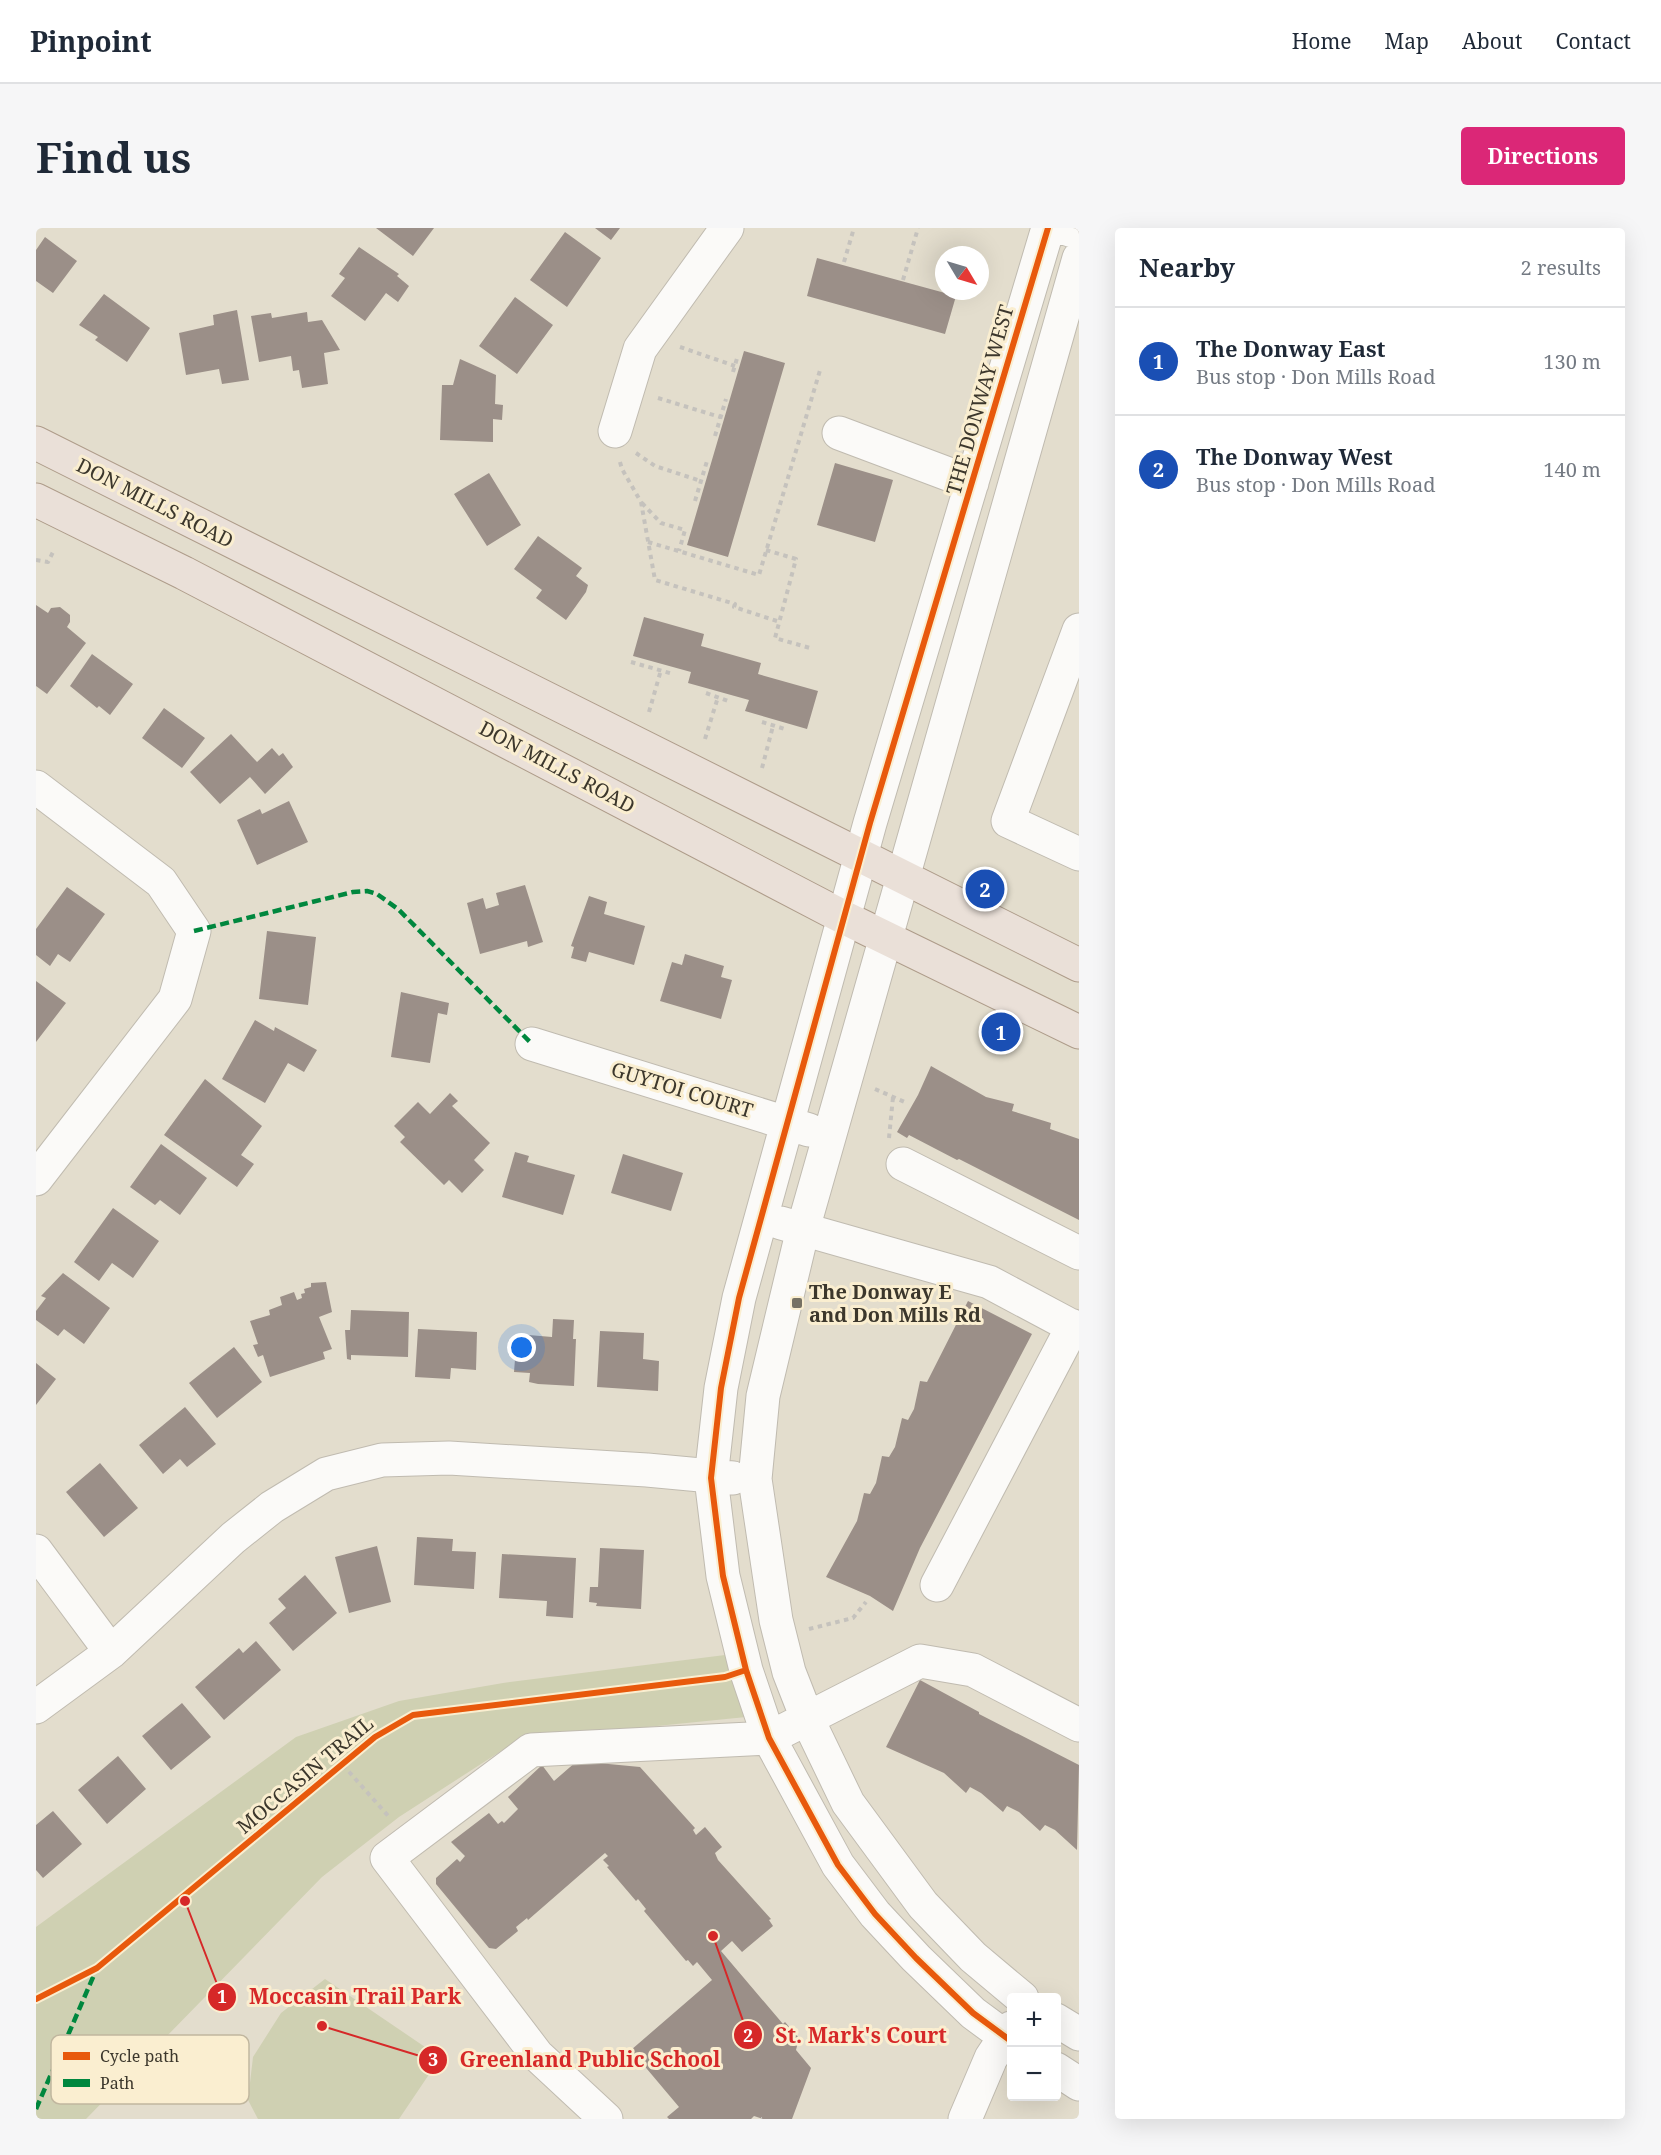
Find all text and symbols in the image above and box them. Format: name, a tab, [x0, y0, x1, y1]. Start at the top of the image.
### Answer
text: Pinpoint	[30, 22, 152, 60]
text: Home	[1292, 27, 1352, 55]
text: Map	[1385, 27, 1429, 55]
text: About	[1462, 27, 1523, 55]
text: Contact	[1556, 27, 1631, 55]
button: Directions	[1461, 127, 1625, 185]
text: Find us	[36, 128, 191, 185]
north arrow	[935, 246, 989, 300]
text: Nearby	[1139, 249, 1235, 285]
text: 2 results	[1521, 254, 1601, 281]
street label: THE DONWAY WEST	[939, 302, 1020, 498]
text: The Donway East	[1196, 333, 1386, 363]
text: 1	[1153, 348, 1164, 375]
text: 130 m	[1543, 348, 1601, 375]
text: Bus stop · Don Mills Road	[1196, 363, 1435, 390]
text: The Donway West	[1196, 441, 1393, 471]
street label: DON MILLS ROAD	[72, 451, 238, 554]
text: 2	[1153, 456, 1164, 483]
text: 140 m	[1543, 456, 1601, 483]
text: Bus stop · Don Mills Road	[1196, 471, 1435, 498]
street label: DON MILLS ROAD	[475, 714, 640, 819]
pin: 2	[966, 866, 1004, 912]
pin: 1	[982, 1010, 1020, 1054]
street label: GUYTOI COURT	[608, 1055, 756, 1124]
place label: The Donway E and Don Mills Rd	[809, 1278, 981, 1328]
marker: The Donway E and Don Mills Rd	[790, 1296, 804, 1310]
your location	[507, 1333, 536, 1362]
street label: MOCCASIN TRAIL	[231, 1710, 379, 1840]
callout: Moccasin Trail Park	[207, 1977, 473, 2016]
text: Moccasin Trail Park	[249, 1982, 462, 2010]
text: 1	[217, 1984, 227, 2008]
map controls	[1007, 1993, 1061, 2101]
button: +	[1007, 1993, 1061, 2047]
callout: St. Mark's Court	[733, 2016, 959, 2055]
text: St. Mark's Court	[775, 2021, 947, 2049]
text: 2	[743, 2023, 753, 2047]
legend	[51, 2035, 249, 2104]
callout: Greenland Public School	[418, 2040, 733, 2079]
text: Cycle path	[100, 2045, 179, 2067]
text: Greenland Public School	[459, 2045, 721, 2073]
text: 3	[428, 2047, 438, 2071]
button: −	[1007, 2047, 1061, 2101]
text: Path	[100, 2072, 134, 2094]

